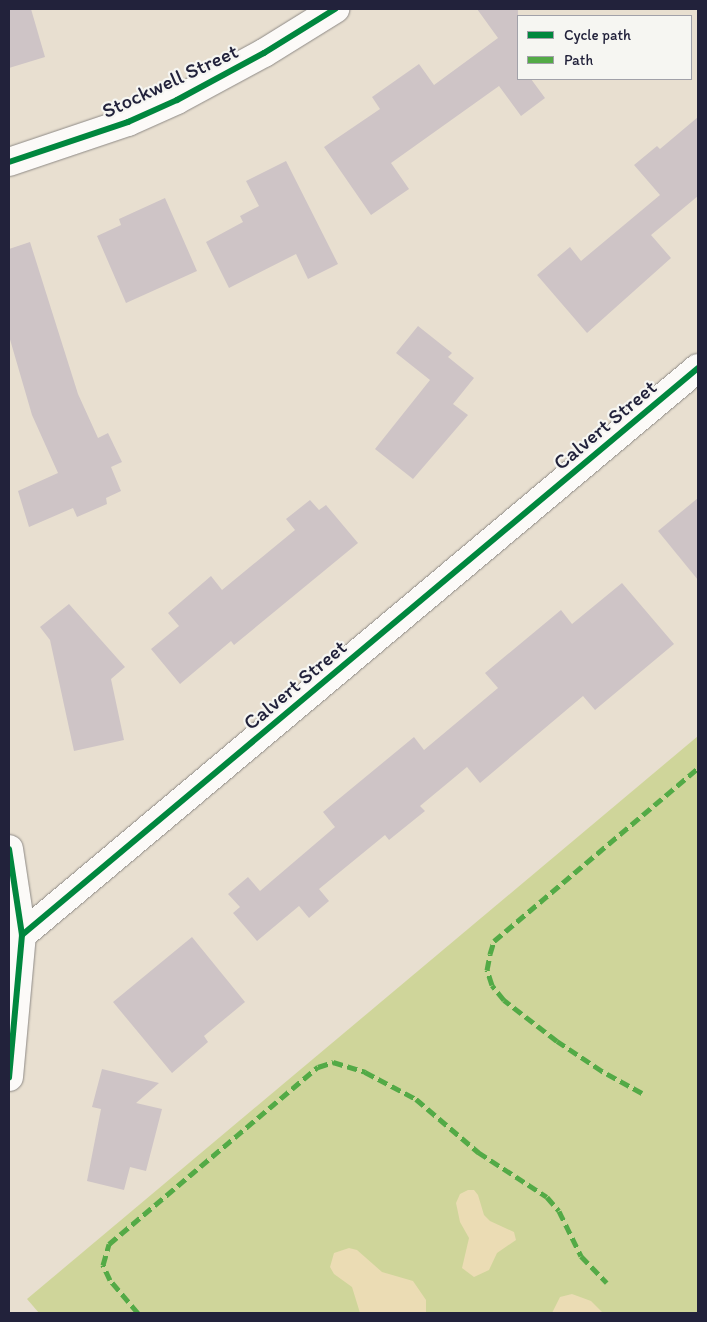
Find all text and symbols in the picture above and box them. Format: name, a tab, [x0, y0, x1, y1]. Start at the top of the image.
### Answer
legend	[517, 15, 692, 80]
text: Cycle path	[564, 26, 631, 44]
street label: Stockwell Street	[98, 38, 242, 124]
text: Path	[564, 51, 593, 69]
street label: Calvert Street	[548, 375, 662, 475]
street label: Calvert Street	[238, 635, 352, 735]

